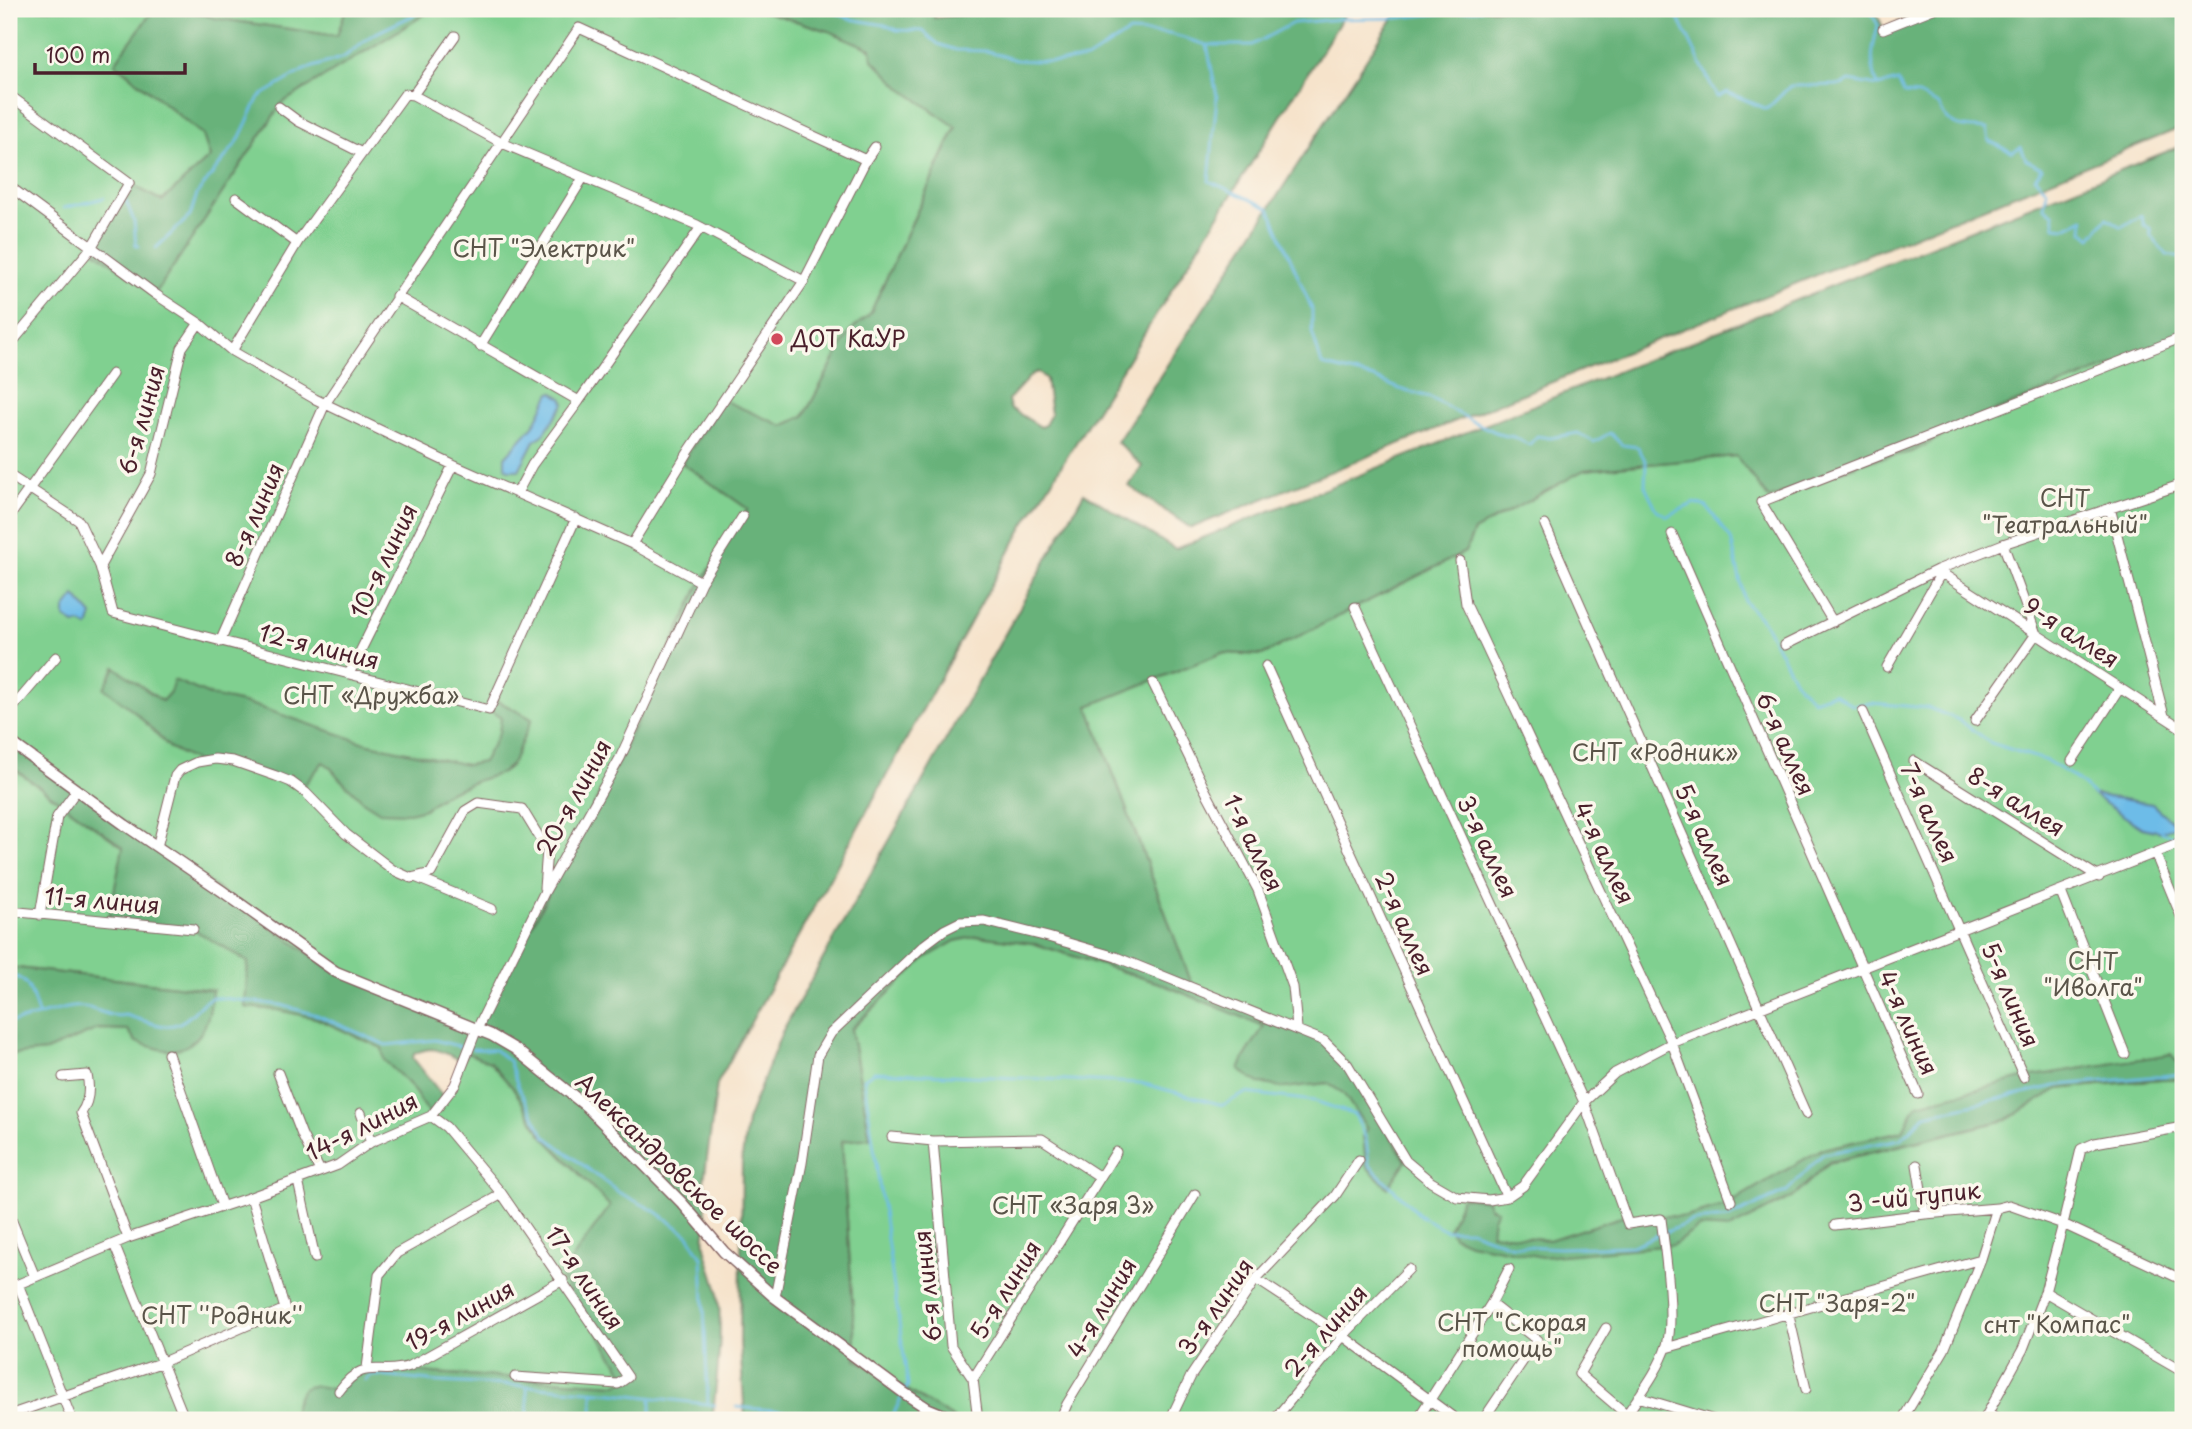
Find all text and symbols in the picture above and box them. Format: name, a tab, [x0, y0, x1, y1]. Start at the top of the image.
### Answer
scale bar	[35, 32, 186, 76]
text: 100 m	[46, 38, 110, 70]
park label: СНТ "Электрик"	[453, 230, 635, 265]
place label: ДОТ КаУР	[790, 320, 906, 355]
marker: ДОТ КаУР	[769, 331, 785, 347]
street label: 6-я линия	[108, 361, 173, 478]
street label: 8-я линия	[215, 457, 292, 572]
park label: СНТ "Театральный"	[1982, 480, 2148, 541]
street label: 10-я линия	[340, 497, 425, 623]
street label: 9-я аллея	[2017, 588, 2127, 676]
street label: 12-я линия	[256, 614, 383, 677]
park label: СНТ «Дружба»	[283, 677, 459, 712]
street label: 6-я аллея	[1748, 686, 1825, 801]
street label: 20-я линия	[526, 732, 619, 862]
park label: СНТ «Родник»	[1572, 734, 1738, 769]
street label: 7-я аллея	[1893, 757, 1968, 868]
street label: 8-я аллея	[1961, 757, 2072, 844]
street label: 5-я аллея	[1667, 777, 1744, 891]
street label: 1-я аллея	[1216, 788, 1293, 897]
street label: 3-я аллея	[1449, 789, 1527, 903]
street label: 4-я аллея	[1566, 795, 1644, 909]
street label: 2-я аллея	[1367, 866, 1444, 981]
street label: 11-я линия	[43, 877, 161, 922]
street label: 5-я линия	[1974, 936, 2049, 1052]
park label: СНТ "Иволга"	[2043, 943, 2143, 1004]
street label: 4-я линия	[1871, 964, 1948, 1080]
street label: Александровское шоссе	[568, 1064, 792, 1281]
street label: 14-я линия	[299, 1082, 424, 1169]
street label: 3 -ий тупик	[1846, 1171, 1982, 1220]
park label: СНТ «Заря 3»	[992, 1187, 1154, 1222]
street label: 17-я линия	[537, 1218, 633, 1336]
street label: 6-я линия	[903, 1228, 950, 1344]
street label: 5-я линия	[960, 1233, 1049, 1346]
street label: 4-я линия	[1057, 1250, 1144, 1364]
street label: 3-я линия	[1168, 1250, 1261, 1362]
street label: 19-я линия	[398, 1270, 520, 1359]
street label: 2-я линия	[1275, 1276, 1375, 1384]
park label: СНТ "Заря-2"	[1758, 1285, 1916, 1320]
park label: СНТ ''Родник''	[141, 1297, 303, 1332]
park label: СНТ "Скорая помощь"	[1437, 1304, 1587, 1365]
park label: снт "Компас"	[1983, 1306, 2131, 1341]

